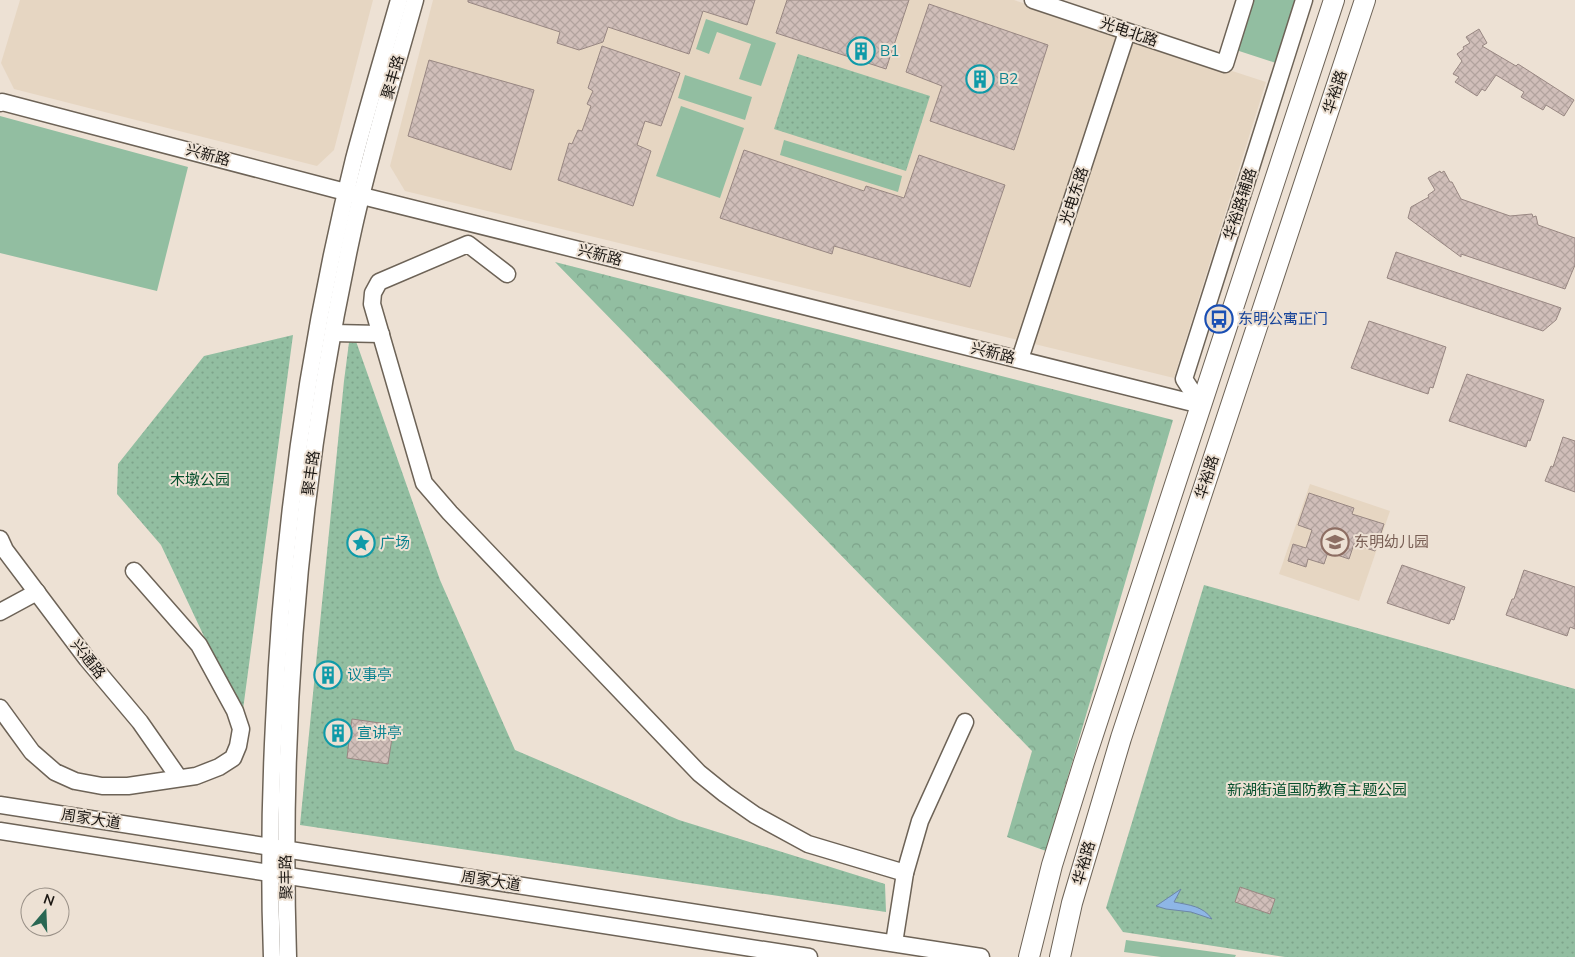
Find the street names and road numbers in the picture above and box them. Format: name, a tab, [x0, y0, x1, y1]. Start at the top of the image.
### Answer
street label: 光电北路	[1098, 13, 1161, 50]
street label: 聚丰路	[377, 53, 408, 101]
street label: 华裕路	[1319, 68, 1351, 116]
street label: 兴新路	[184, 140, 232, 170]
street label: 光电东路	[1055, 164, 1092, 227]
street label: 华裕路辅路	[1219, 165, 1260, 242]
street label: 兴新路	[576, 240, 624, 269]
street label: 兴新路	[969, 338, 1017, 367]
street label: 聚丰路	[298, 449, 323, 497]
street label: 华裕路	[1191, 453, 1223, 501]
street label: 兴通路	[67, 635, 110, 682]
street label: 周家大道	[60, 804, 122, 833]
street label: 华裕路	[1068, 839, 1099, 887]
street label: 聚丰路	[276, 854, 295, 900]
street label: 周家大道	[460, 866, 522, 895]

